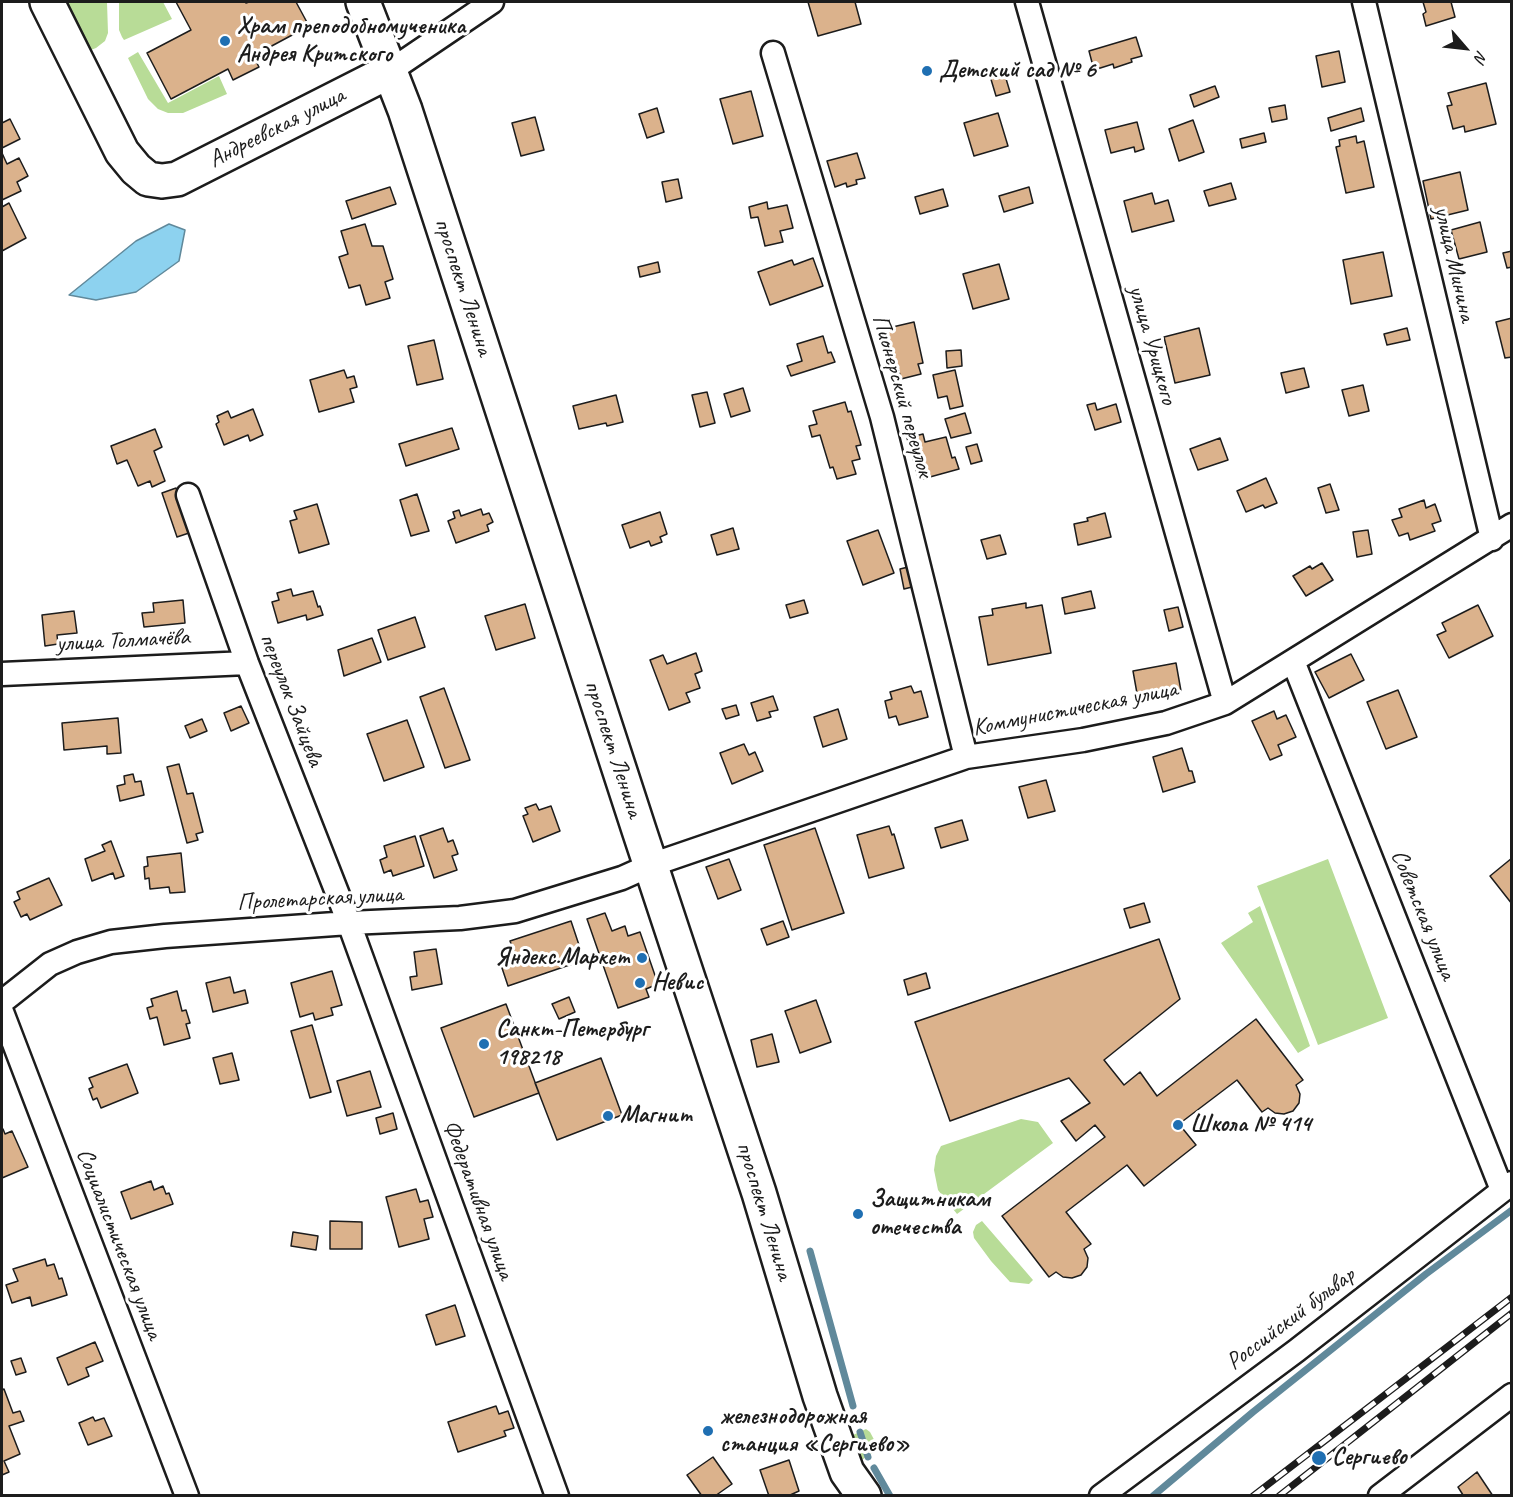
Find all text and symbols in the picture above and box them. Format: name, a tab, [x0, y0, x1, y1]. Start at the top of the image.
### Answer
place label: Храм преподобномученика Андрея Критского	[237, 13, 466, 69]
north arrow	[1435, 18, 1495, 78]
marker: Храм преподобномученика Андрея Критского	[218, 34, 232, 48]
text: N	[1470, 47, 1492, 66]
place label: Детский сад № 6	[939, 57, 1096, 85]
marker: Детский сад № 6	[920, 64, 934, 78]
street label: Андреевская улица	[204, 81, 350, 175]
street label: улица Минина	[1427, 203, 1481, 325]
street label: проспект Ленина	[427, 215, 499, 359]
street label: улица Урицкого	[1121, 282, 1183, 408]
street label: Пионерский переулок	[865, 311, 939, 481]
street label: улица Толмачёва	[56, 623, 190, 659]
street label: переулок Зайцева	[252, 629, 330, 771]
street label: Коммунистическая улица	[970, 675, 1180, 743]
street label: проспект Ленина	[577, 677, 649, 821]
street label: Советская улица	[1384, 846, 1462, 984]
street label: Пролетарская улица	[236, 880, 404, 918]
place label: Яндекс.Маркет	[495, 944, 630, 972]
marker: Яндекс.Маркет	[635, 951, 649, 965]
place label: Невис	[652, 969, 703, 997]
marker: Невис	[633, 976, 647, 990]
place label: Санкт-Петербург 198218	[496, 1016, 648, 1072]
marker: Санкт-Петербург 198218	[477, 1037, 491, 1051]
place label: Магнит	[620, 1102, 693, 1130]
marker: Магнит	[601, 1109, 615, 1123]
place label: Школа № 414	[1190, 1111, 1311, 1139]
street label: Федеративная улица	[436, 1117, 520, 1283]
marker: Школа № 414	[1171, 1118, 1185, 1132]
street label: проспект Ленина	[729, 1138, 799, 1284]
street label: Социалистическая улица	[69, 1144, 169, 1344]
place label: Защитникам отечества	[870, 1186, 990, 1242]
marker: Защитникам отечества	[851, 1207, 865, 1221]
street label: Российский бульвар	[1221, 1261, 1361, 1377]
place label: железнодорожная станция «Сергиево»	[720, 1403, 910, 1459]
marker: железнодорожная станция «Сергиево»	[701, 1424, 715, 1438]
place label: Сергиево	[1332, 1444, 1406, 1472]
marker: Сергиево	[1310, 1449, 1328, 1467]

